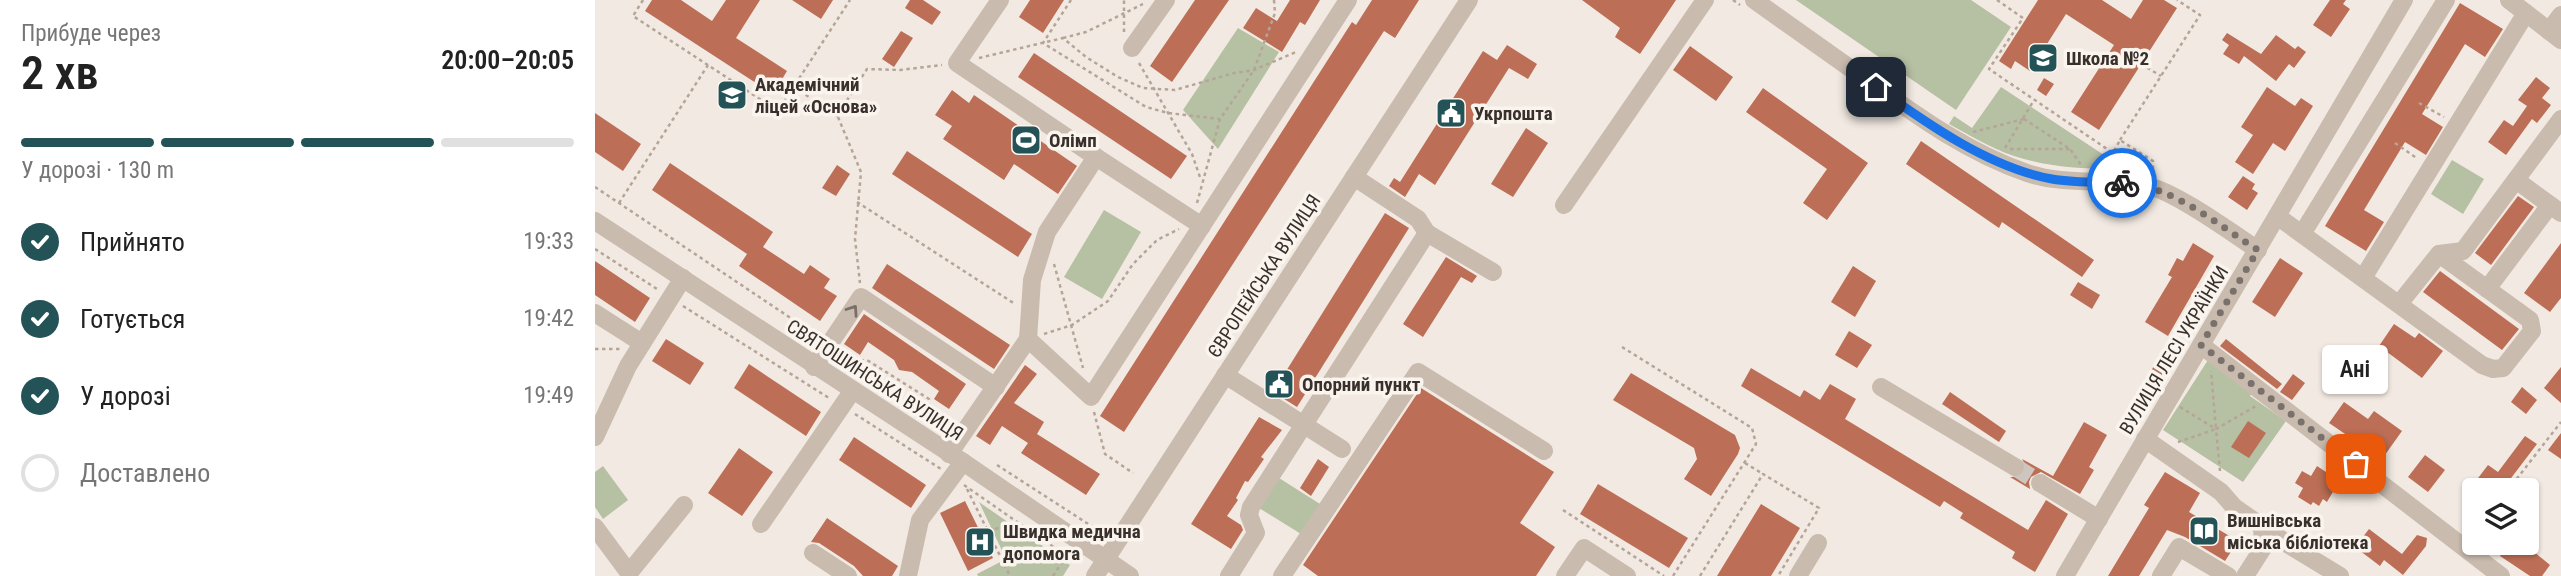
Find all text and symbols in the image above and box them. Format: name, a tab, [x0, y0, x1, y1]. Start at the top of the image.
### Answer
text: Прибуде через	[21, 20, 161, 47]
school or university icon: Школа №2	[2026, 41, 2060, 75]
text: 20:00–20:05	[441, 45, 574, 75]
text: 2 хв	[21, 46, 98, 100]
place label: Школа №2	[2066, 47, 2149, 70]
pin	[1846, 57, 1906, 117]
icon: home	[1857, 68, 1895, 106]
place label: Академічний ліцей «Основа»	[755, 73, 877, 118]
school or university icon: Академічний ліцей «Основа»	[715, 78, 749, 112]
public building icon: Укрпошта	[1434, 96, 1468, 130]
place label: Укрпошта	[1474, 102, 1553, 125]
sports icon: Олімп	[1009, 123, 1043, 157]
place label: Олімп	[1049, 129, 1097, 152]
courier	[2087, 148, 2157, 218]
text: У дорозі · 130 m	[21, 157, 174, 184]
icon: bike	[2103, 164, 2141, 202]
street label: ЄВРОПЕЙСЬКА ВУЛИЦЯ	[1203, 190, 1325, 362]
icon: check	[21, 223, 59, 261]
text: Прийнято	[80, 227, 185, 257]
text: 19:33	[523, 228, 574, 255]
street label: ВУЛИЦЯ ЛЕСІ УКРАЇНКИ	[2115, 262, 2233, 438]
icon: check	[21, 300, 59, 338]
text: Готується	[80, 304, 185, 334]
text: 19:42	[523, 305, 574, 332]
one-way arrow	[844, 305, 857, 318]
street label: СВЯТОШИНСЬКА ВУЛИЦЯ	[783, 314, 967, 446]
callout: Ані	[2323, 345, 2389, 394]
text: Ані	[2340, 356, 2370, 383]
public building icon: Опорний пункт	[1262, 367, 1296, 401]
place label: Опорний пункт	[1302, 373, 1421, 396]
icon: check	[21, 377, 59, 415]
text: У дорозі	[80, 381, 171, 411]
text: 19:49	[523, 382, 574, 409]
pin	[2326, 434, 2386, 494]
icon: bag	[2337, 445, 2375, 483]
text: Доставлено	[80, 458, 210, 488]
map controls	[2462, 478, 2539, 555]
button: layers	[2462, 478, 2539, 555]
place label: Вишнівська міська бібліотека	[2227, 509, 2368, 554]
library icon: Вишнівська міська бібліотека	[2187, 514, 2221, 548]
place label: Швидка медична допомога	[1003, 520, 1141, 565]
hospital icon: Швидка медична допомога	[963, 525, 997, 559]

